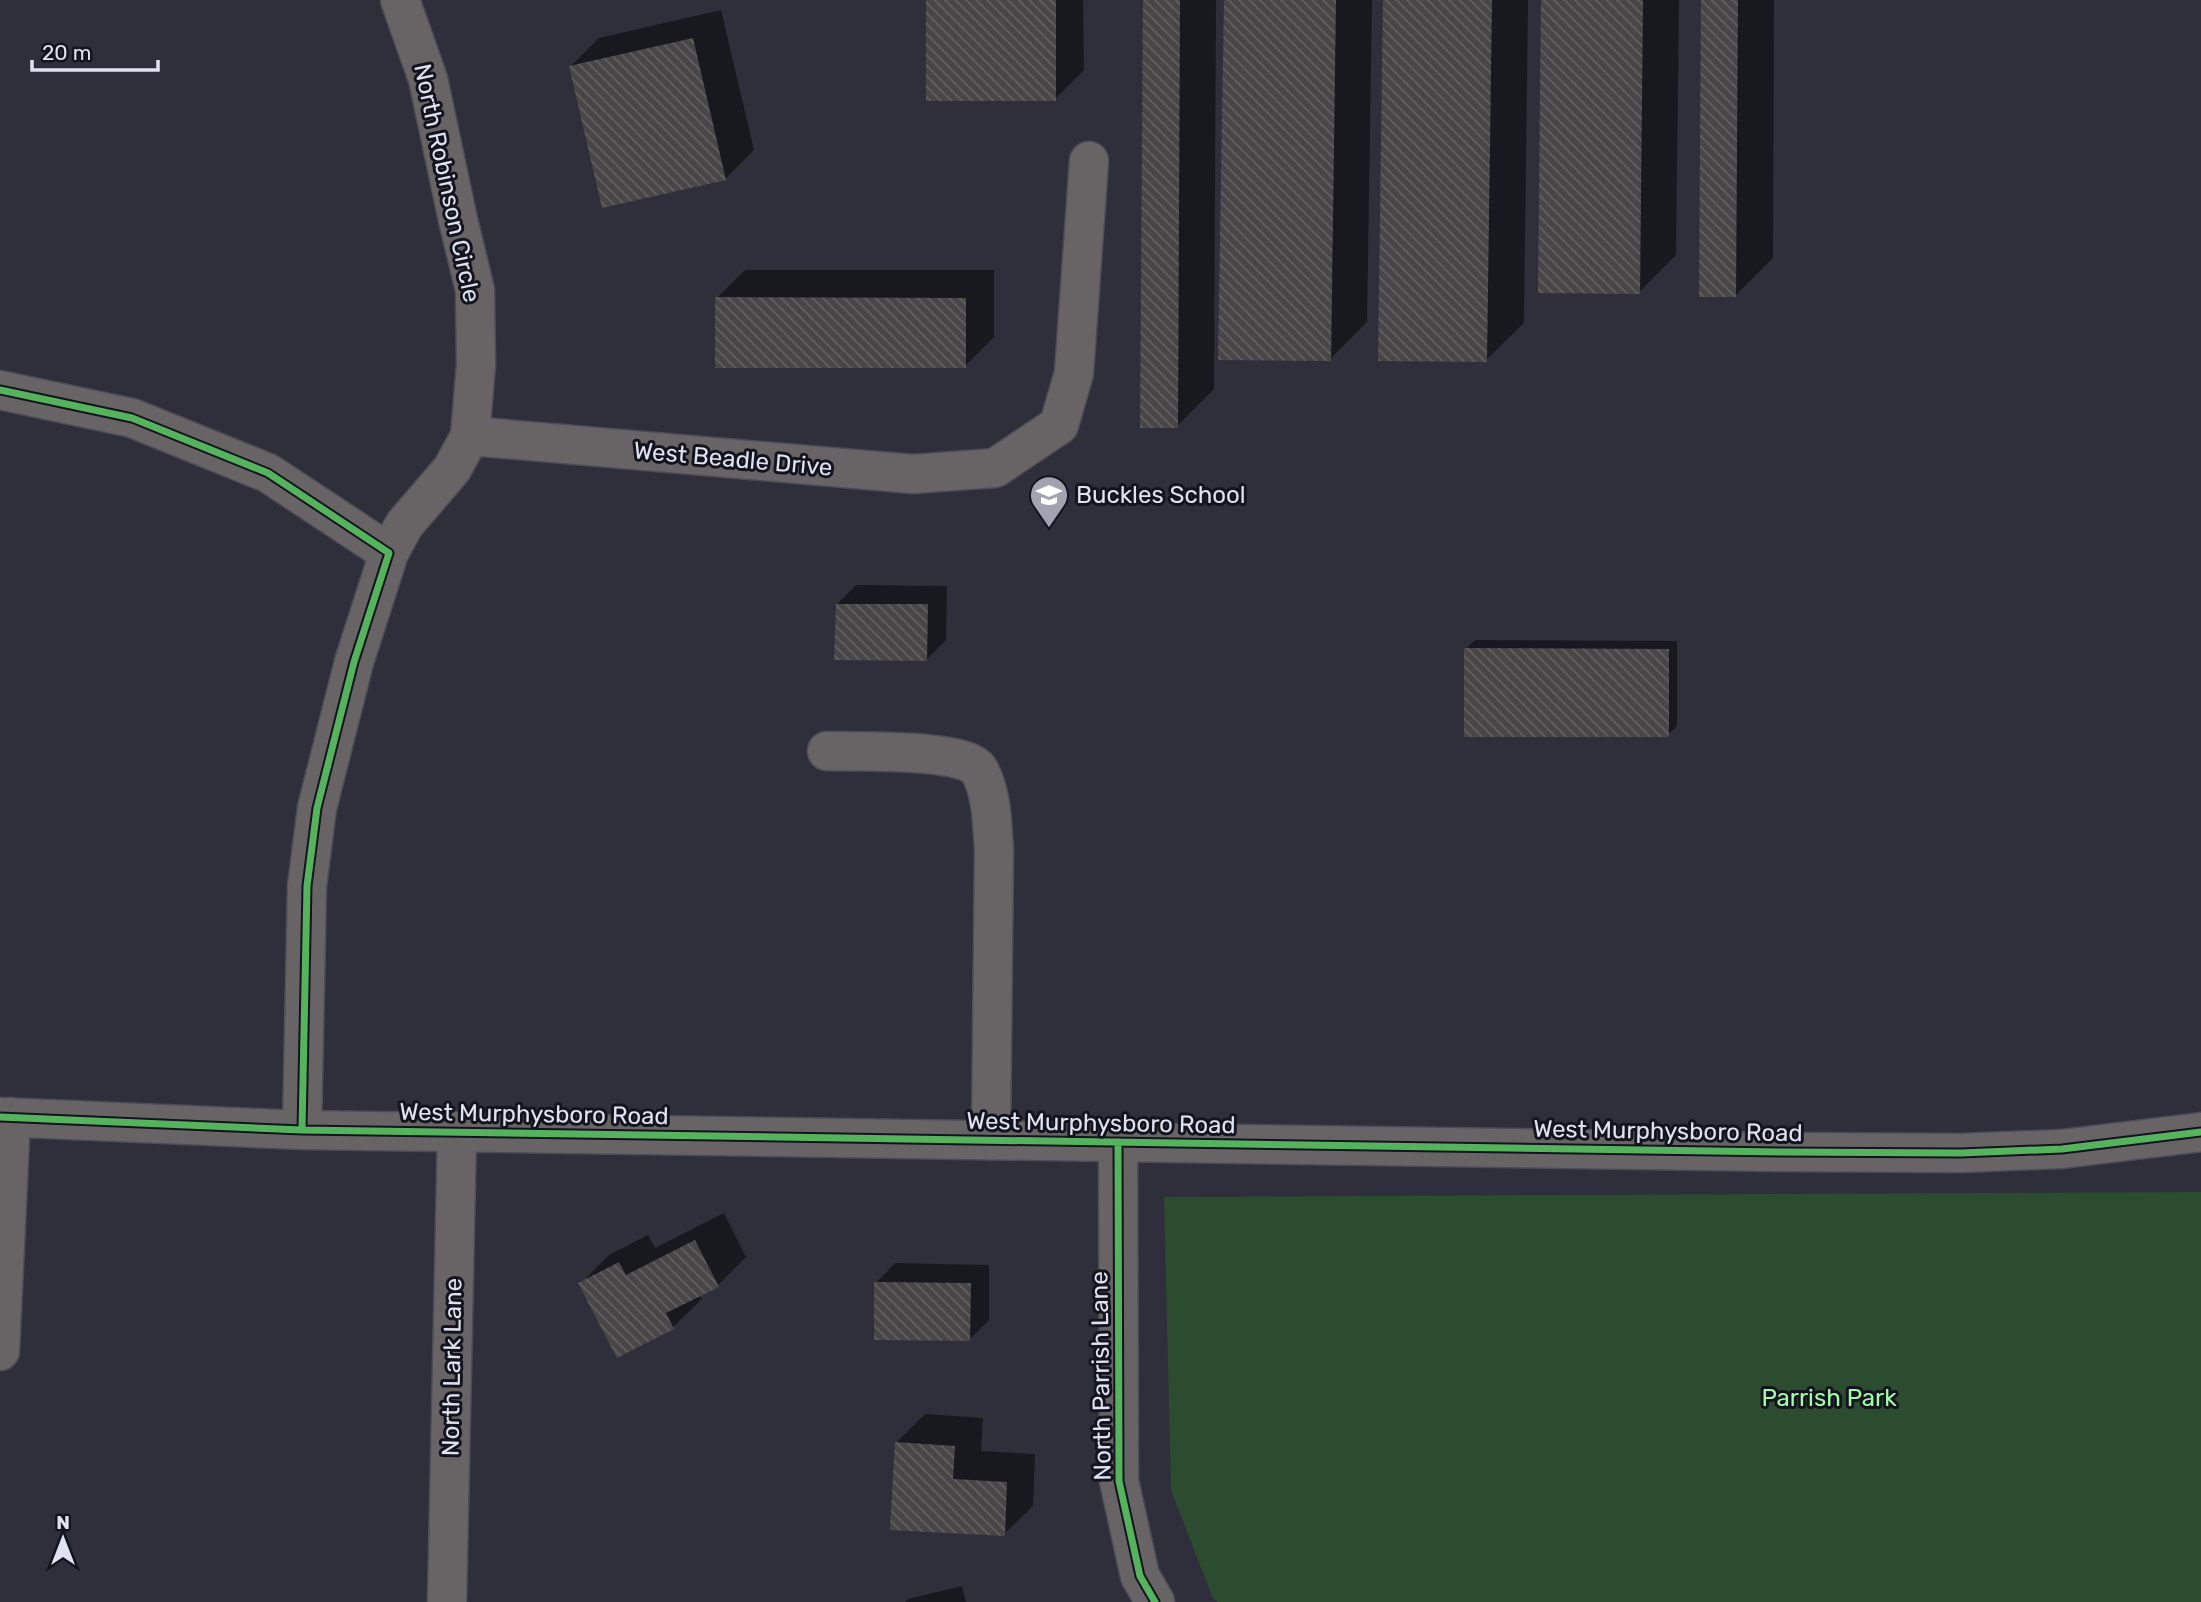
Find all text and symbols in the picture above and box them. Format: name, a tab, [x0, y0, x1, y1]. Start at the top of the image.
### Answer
scale bar	[32, 28, 158, 72]
text: 20 m	[42, 40, 91, 65]
street label: North Robinson Circle	[408, 61, 486, 305]
street label: West Beadle Drive	[632, 436, 834, 482]
school or university icon: Buckles School	[1028, 474, 1070, 529]
place label: Buckles School	[1076, 481, 1246, 509]
street label: West Murphysboro Road	[399, 1098, 669, 1130]
street label: West Murphysboro Road	[966, 1107, 1236, 1139]
street label: West Murphysboro Road	[1533, 1115, 1803, 1147]
street label: North Parrish Lane	[1085, 1271, 1117, 1481]
street label: North Lark Lane	[436, 1278, 468, 1456]
park label: Parrish Park	[1761, 1384, 1897, 1412]
north arrow	[28, 1504, 98, 1574]
text: N	[56, 1511, 70, 1534]

